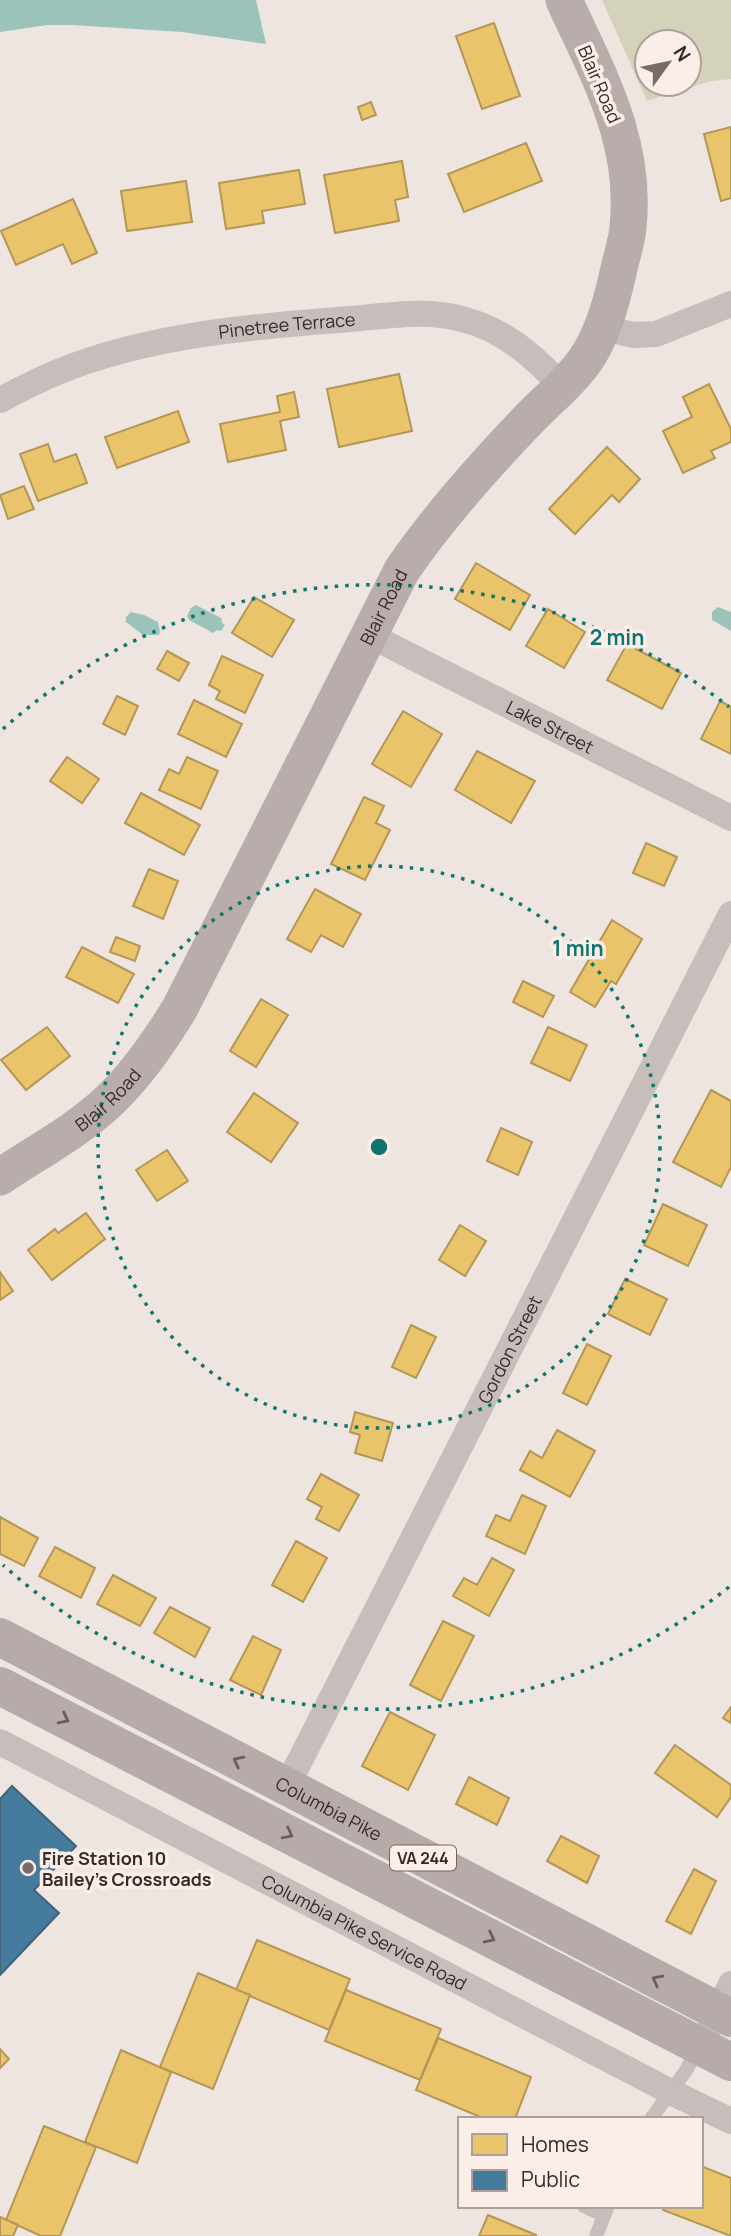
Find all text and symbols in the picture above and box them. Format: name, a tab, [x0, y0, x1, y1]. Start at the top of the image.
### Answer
north arrow	[633, 28, 703, 98]
street label: Blair Road	[573, 41, 627, 127]
text: N	[668, 41, 697, 67]
street label: Pinetree Terrace	[217, 307, 356, 344]
street label: Blair Road	[354, 565, 413, 649]
text: 2 min	[590, 623, 644, 651]
street label: Lake Street	[502, 694, 598, 759]
text: 1 min	[552, 934, 604, 962]
street label: Blair Road	[70, 1063, 146, 1137]
centre of rings	[367, 1135, 391, 1159]
street label: Gordon Street	[472, 1291, 547, 1407]
one-way arrow	[56, 1711, 69, 1724]
one-way arrow	[233, 1755, 245, 1769]
street label: Columbia Pike	[272, 1771, 386, 1846]
one-way arrow	[281, 1826, 293, 1840]
place label: Fire Station 10 Bailey's Crossroads	[42, 1846, 212, 1891]
road number: VA 244	[390, 1846, 456, 1870]
marker: Fire Station 10 Bailey's Crossroads	[20, 1860, 36, 1876]
street label: Columbia Pike Service Road	[258, 1869, 471, 1995]
one-way arrow	[483, 1930, 495, 1944]
one-way arrow	[652, 1975, 664, 1988]
legend	[458, 2117, 703, 2208]
text: Homes	[521, 2130, 589, 2158]
text: Public	[521, 2165, 580, 2193]

